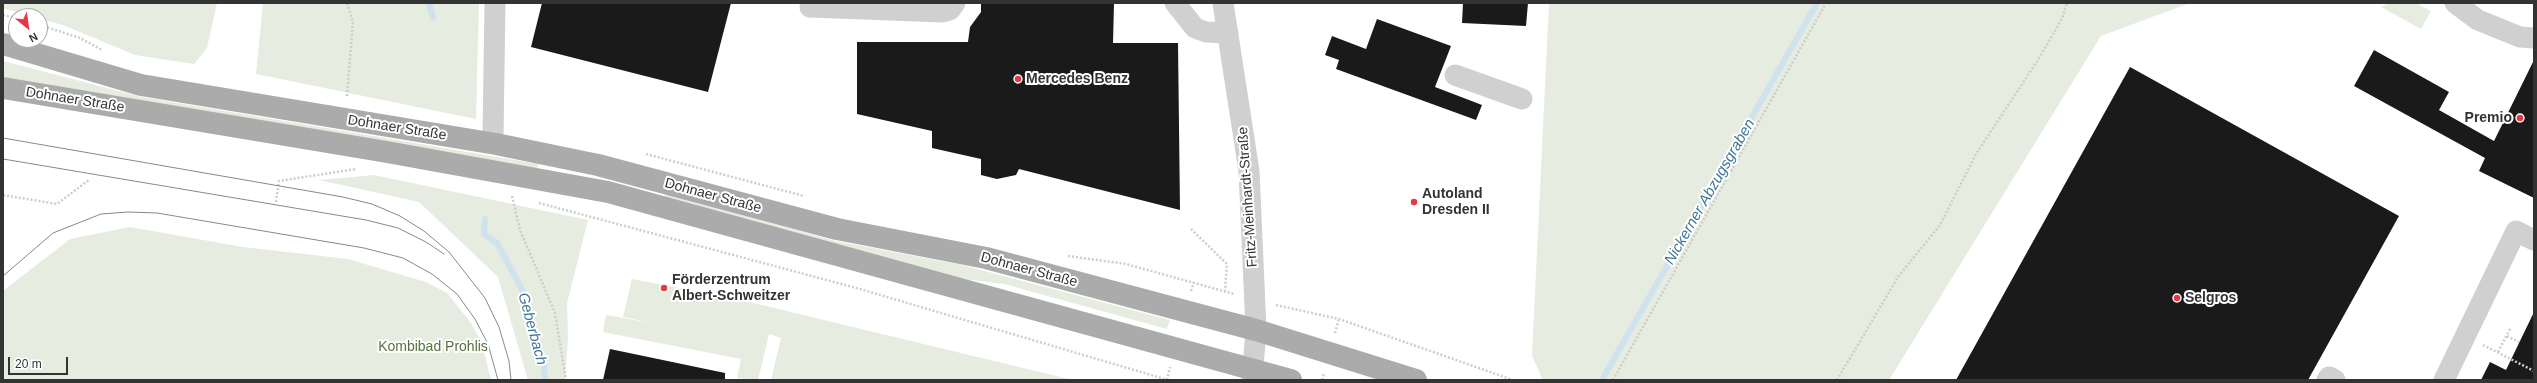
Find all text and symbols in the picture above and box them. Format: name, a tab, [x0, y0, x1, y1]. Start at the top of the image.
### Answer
north arrow	[8, 8, 48, 48]
text: N	[27, 30, 40, 45]
place label: Mercedes Benz	[1026, 71, 1128, 87]
marker: Mercedes Benz	[1013, 74, 1023, 84]
street label: Dohnaer Straße	[24, 84, 126, 116]
place label: Premio	[2465, 110, 2512, 126]
street label: Dohnaer Straße	[346, 112, 448, 144]
marker: Premio	[2515, 113, 2525, 123]
water label: Nickerner Abzugsgraben	[1661, 116, 1759, 268]
street label: Fritz-Meinhardt-Straße	[1235, 126, 1261, 268]
street label: Dohnaer Straße	[663, 175, 763, 217]
place label: Autoland Dresden II	[1422, 186, 1490, 218]
marker: Autoland Dresden II	[1409, 197, 1419, 207]
street label: Dohnaer Straße	[979, 249, 1079, 291]
place label: Förderzentrum Albert-Schweitzer	[672, 272, 790, 304]
marker: Förderzentrum Albert-Schweitzer	[659, 283, 669, 293]
place label: Selgros	[2185, 290, 2236, 306]
water label: Geberbach	[514, 291, 550, 367]
marker: Selgros	[2172, 293, 2182, 303]
park label: Kombibad Prohlis	[378, 339, 488, 355]
scale bar	[10, 349, 70, 375]
text: 20 m	[15, 357, 42, 371]

